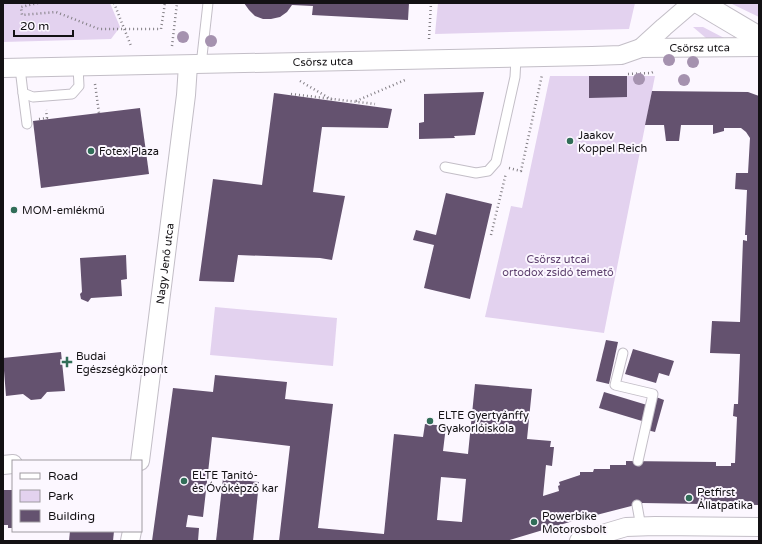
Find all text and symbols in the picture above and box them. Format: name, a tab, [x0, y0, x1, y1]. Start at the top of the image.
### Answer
scale bar	[14, 12, 73, 38]
text: 20 m	[20, 19, 49, 33]
street label: Csörsz utca	[669, 41, 730, 54]
street label: Csörsz utca	[293, 54, 353, 69]
place label: Jaakov Koppel Reich	[578, 129, 647, 155]
marker: Jaakov Koppel Reich	[565, 136, 575, 146]
place label: Fotex Plaza	[99, 145, 159, 158]
marker: Fotex Plaza	[86, 146, 96, 156]
place label: MOM-emlékmű	[22, 204, 105, 217]
marker: MOM-emlékmű	[9, 205, 19, 215]
street label: Nagy Jenő utca	[153, 222, 176, 305]
park label: Csörsz utcai ortodox zsidó temető	[502, 253, 614, 279]
place label: Budai Egészségközpont	[76, 350, 168, 376]
marker: Budai Egészségközpont	[61, 356, 73, 368]
place label: ELTE Gyertyánffy Gyakorlóiskola	[438, 409, 529, 435]
marker: ELTE Gyertyánffy Gyakorlóiskola	[425, 416, 435, 426]
legend	[12, 460, 142, 532]
text: Road	[48, 469, 78, 483]
place label: ELTE Tanitó- és Óvóképző kar	[192, 469, 279, 495]
marker: ELTE Tanitó- és Óvóképző kar	[179, 476, 189, 486]
place label: Petfirst Állatpatika	[697, 486, 753, 512]
text: Park	[48, 489, 74, 503]
marker: Petfirst Állatpatika	[684, 493, 694, 503]
text: Building	[48, 509, 95, 523]
place label: Powerbike Motorosbolt	[542, 510, 607, 536]
marker: Powerbike Motorosbolt	[529, 517, 539, 527]

